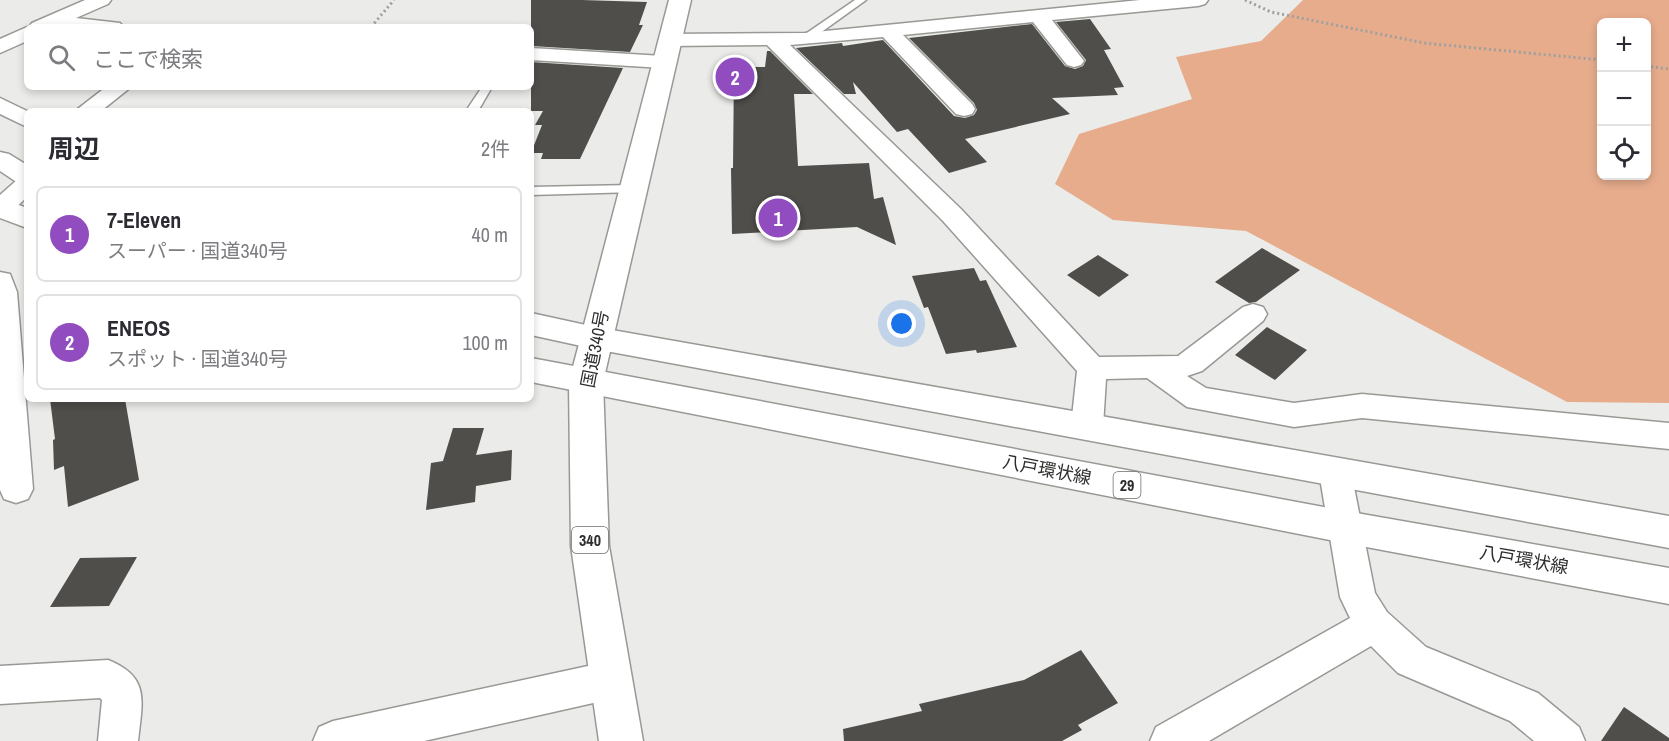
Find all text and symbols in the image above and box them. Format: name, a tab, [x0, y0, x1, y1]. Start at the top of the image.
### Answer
map controls	[1597, 18, 1651, 180]
button: +	[1597, 18, 1651, 72]
search box	[24, 24, 534, 90]
icon: search	[45, 41, 78, 74]
text: ここで検索	[93, 44, 203, 74]
pin: 2	[716, 54, 754, 100]
button: −	[1597, 72, 1651, 126]
button: locate	[1597, 126, 1651, 180]
text: 周辺	[48, 131, 100, 166]
text: 2件	[481, 135, 510, 162]
pin: 1	[758, 196, 798, 240]
text: 7-Eleven	[107, 205, 181, 235]
text: 1	[65, 221, 74, 248]
text: 40 m	[472, 221, 508, 248]
text: スーパー · 国道340号	[107, 237, 288, 264]
street label: 国道340号	[575, 308, 614, 390]
your location	[887, 309, 916, 338]
text: ENEOS	[107, 313, 170, 343]
text: 2	[65, 329, 74, 356]
text: 100 m	[462, 329, 508, 356]
text: スポット · 国道340号	[107, 345, 288, 372]
street label: 八戸環状線	[1001, 449, 1094, 490]
road number: 29	[1114, 472, 1140, 498]
road number: 340	[572, 527, 608, 553]
street label: 八戸環状線	[1478, 539, 1571, 580]

